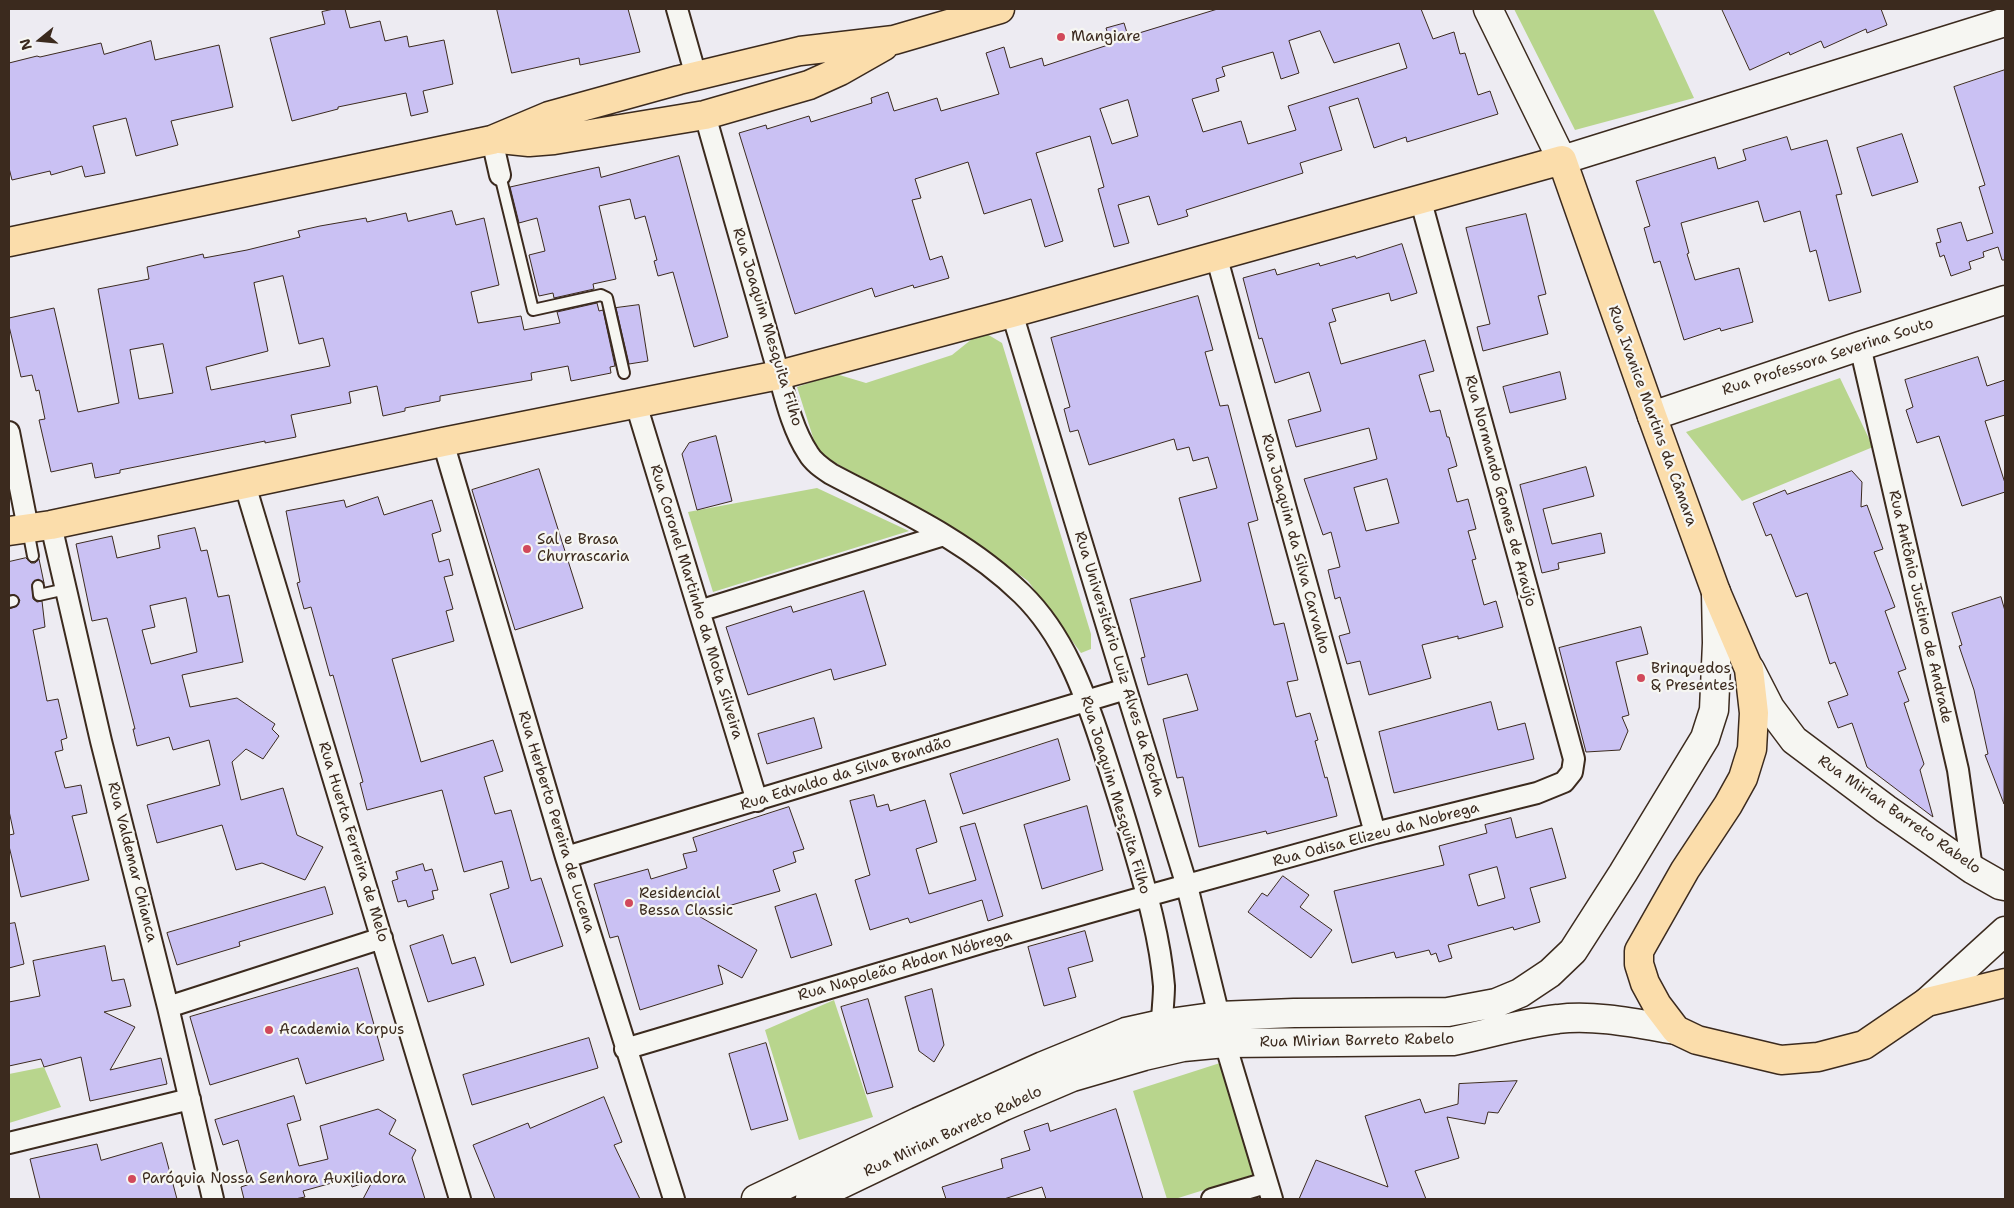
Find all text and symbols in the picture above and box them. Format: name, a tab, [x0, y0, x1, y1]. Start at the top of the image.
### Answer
north arrow	[15, 15, 65, 65]
place label: Mangiare	[1071, 28, 1141, 46]
marker: Mangiare	[1055, 31, 1067, 43]
text: N	[15, 36, 36, 52]
street label: Rua Joaquim Mesquita Filho	[728, 226, 806, 428]
street label: Rua Ivanice Martins da Câmara	[1604, 303, 1700, 529]
street label: Rua Professora Severina Souto	[1720, 314, 1936, 400]
street label: Rua Normando Gomes de Araújo	[1460, 373, 1540, 609]
street label: Rua Joaquim da Silva Carvalho	[1257, 432, 1333, 656]
street label: Rua Coronel Martinho da Mota Silveira	[646, 463, 746, 741]
street label: Rua Antônio Justino de Andrade	[1884, 489, 1956, 725]
street label: Rua Universitário Luiz Alves da Rocha	[1070, 529, 1168, 799]
place label: Sal e Brasa Churrascaria	[537, 531, 629, 566]
marker: Sal e Brasa Churrascaria	[521, 543, 533, 555]
place label: Brinquedos & Presentes	[1651, 660, 1735, 695]
marker: Brinquedos & Presentes	[1635, 672, 1647, 684]
street label: Rua Joaquim Mesquita Filho	[1076, 694, 1154, 896]
street label: Rua Herberto Pereira de Lucena	[514, 709, 598, 935]
street label: Rua Edvaldo da Silva Brandão	[738, 733, 954, 815]
street label: Rua Huerta Ferreira de Melo	[314, 740, 392, 944]
street label: Rua Mirian Barreto Rabelo	[1814, 752, 1984, 878]
street label: Rua Valdemar Chianca	[103, 780, 161, 944]
street label: Rua Odisa Elizeu da Nobrega	[1271, 799, 1481, 871]
place label: Residencial Bessa Classic	[639, 885, 733, 920]
marker: Residencial Bessa Classic	[623, 897, 635, 909]
street label: Rua Napoleão Abdon Nóbrega	[796, 927, 1014, 1005]
place label: Academia Korpus	[279, 1021, 404, 1039]
marker: Academia Korpus	[263, 1024, 275, 1036]
street label: Rua Mirian Barreto Rabelo	[1260, 1030, 1454, 1052]
street label: Rua Mirian Barreto Rabelo	[861, 1083, 1045, 1181]
place label: Paróquia Nossa Senhora Auxiliadora	[142, 1170, 406, 1188]
marker: Paróquia Nossa Senhora Auxiliadora	[126, 1173, 138, 1185]

